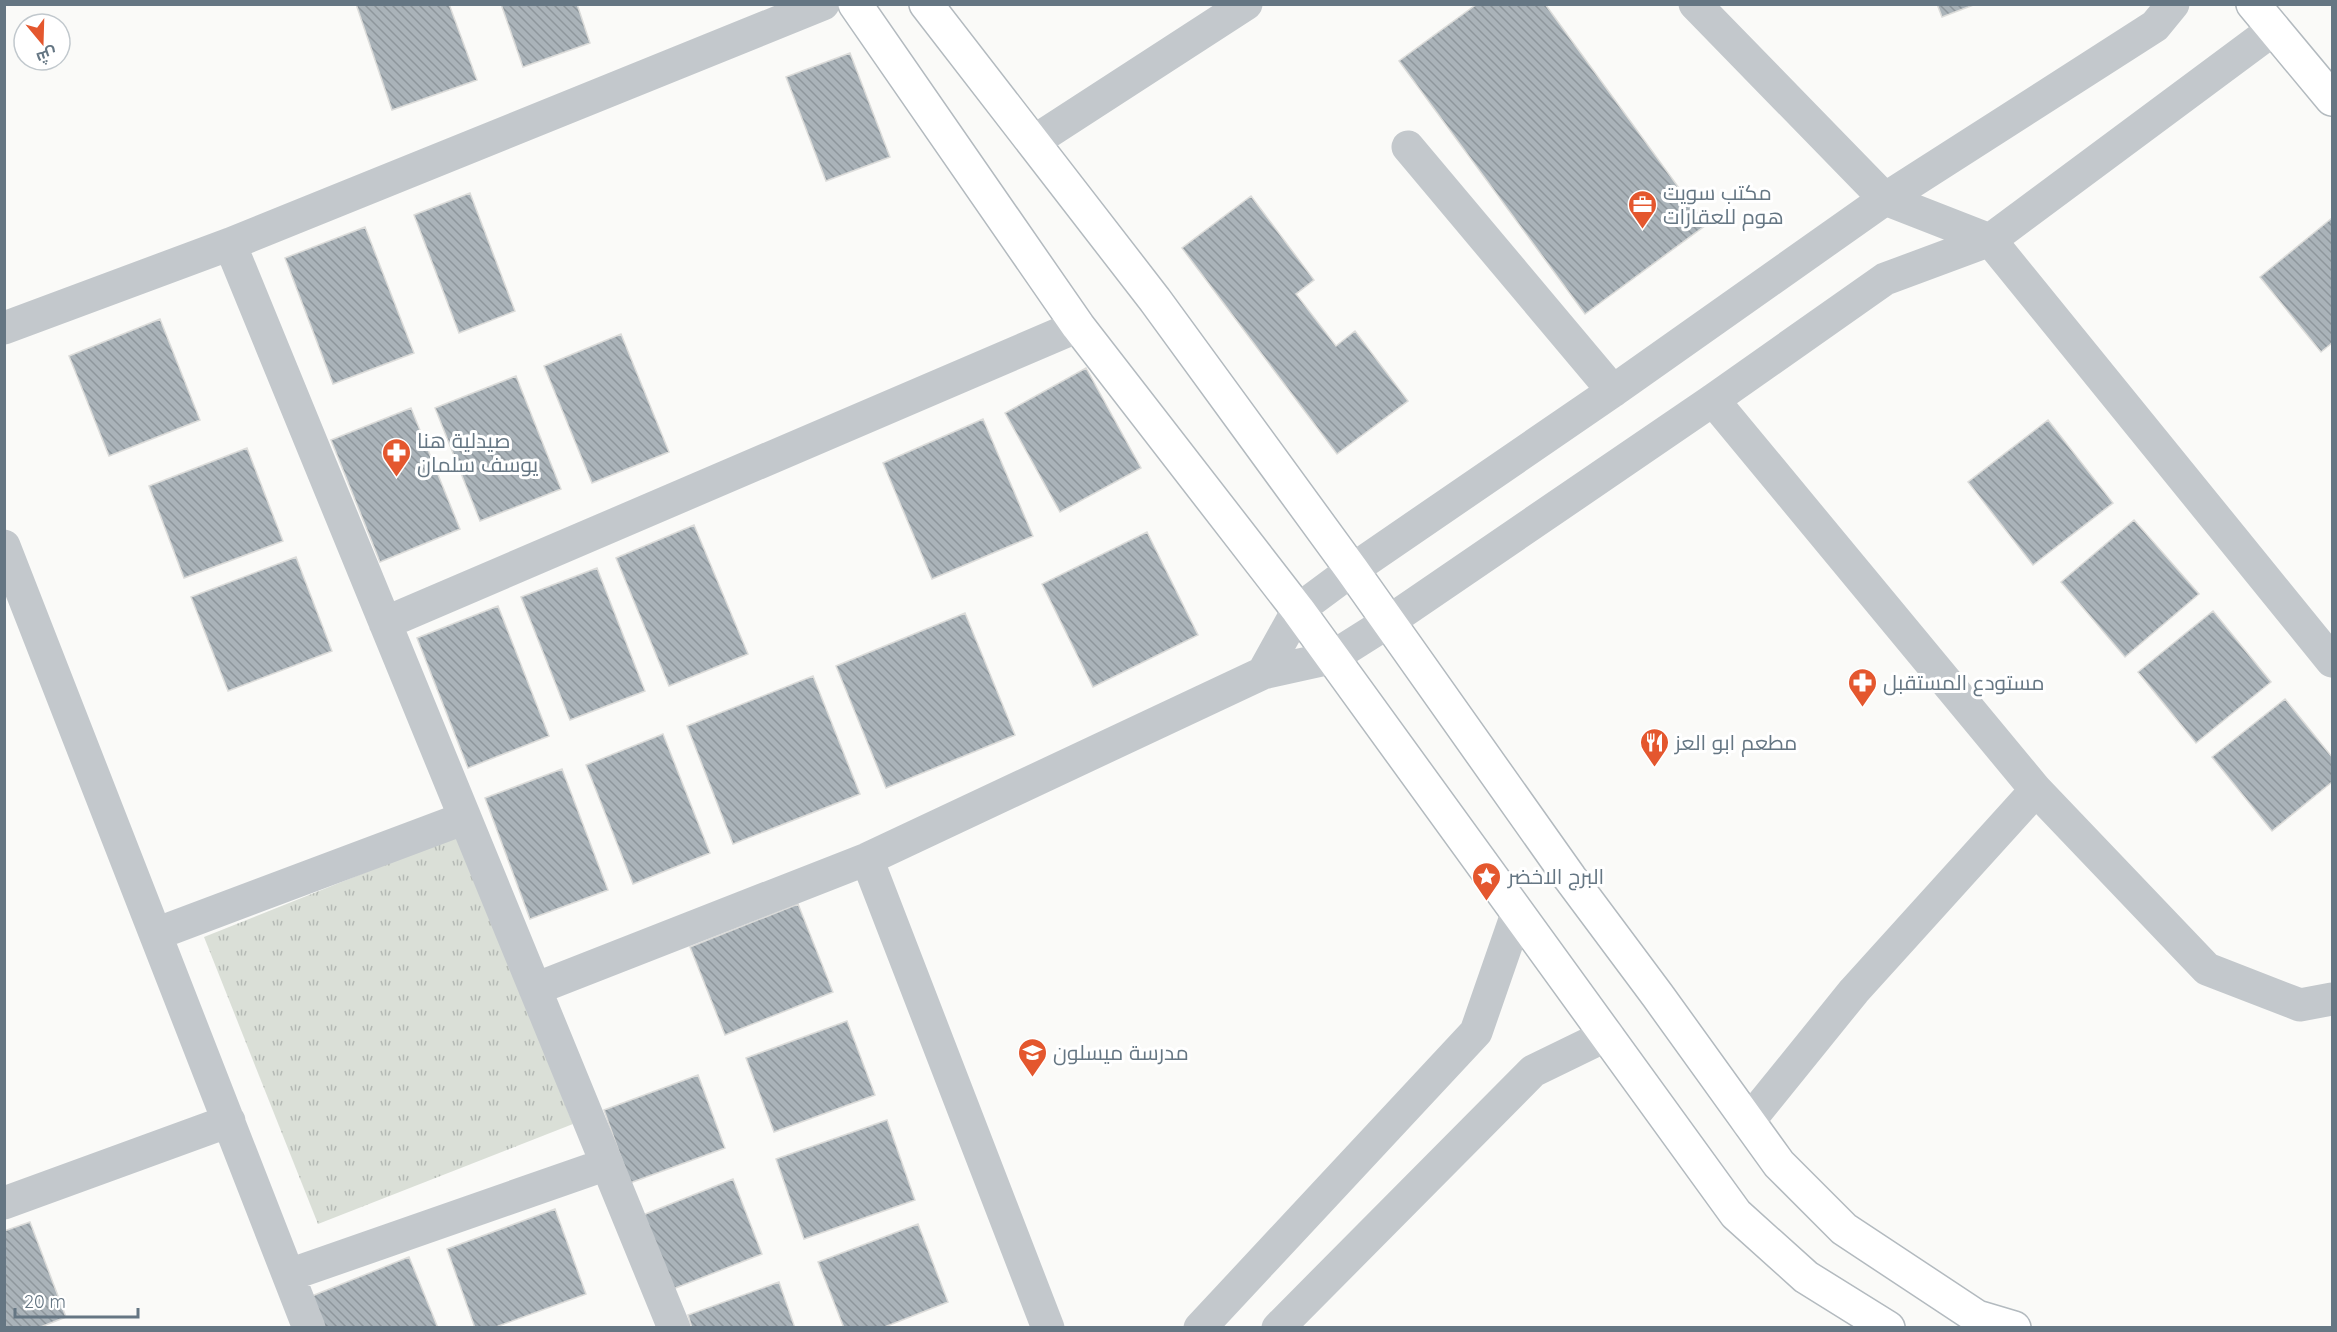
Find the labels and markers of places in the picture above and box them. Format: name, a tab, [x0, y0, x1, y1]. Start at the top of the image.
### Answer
place label: مكتب سويت هوم للعقارات	[1663, 179, 1784, 231]
office icon: مكتب سويت هوم للعقارات	[1626, 188, 1658, 230]
place label: صيدلية هنا يوسف سلمان	[417, 427, 539, 478]
pharmacy icon: صيدلية هنا يوسف سلمان	[380, 436, 412, 478]
pharmacy icon: مستودع المستقبل	[1846, 666, 1878, 708]
place label: مستودع المستقبل	[1883, 669, 2044, 697]
restaurant icon: مطعم ابو العز	[1638, 726, 1670, 768]
place label: مطعم ابو العز	[1674, 729, 1797, 757]
place icon: البرج الاخضر	[1471, 860, 1503, 902]
place label: البرج الاخضر	[1507, 863, 1604, 891]
school or university icon: مدرسة ميسلون	[1016, 1036, 1048, 1078]
place label: مدرسة ميسلون	[1053, 1039, 1189, 1066]

